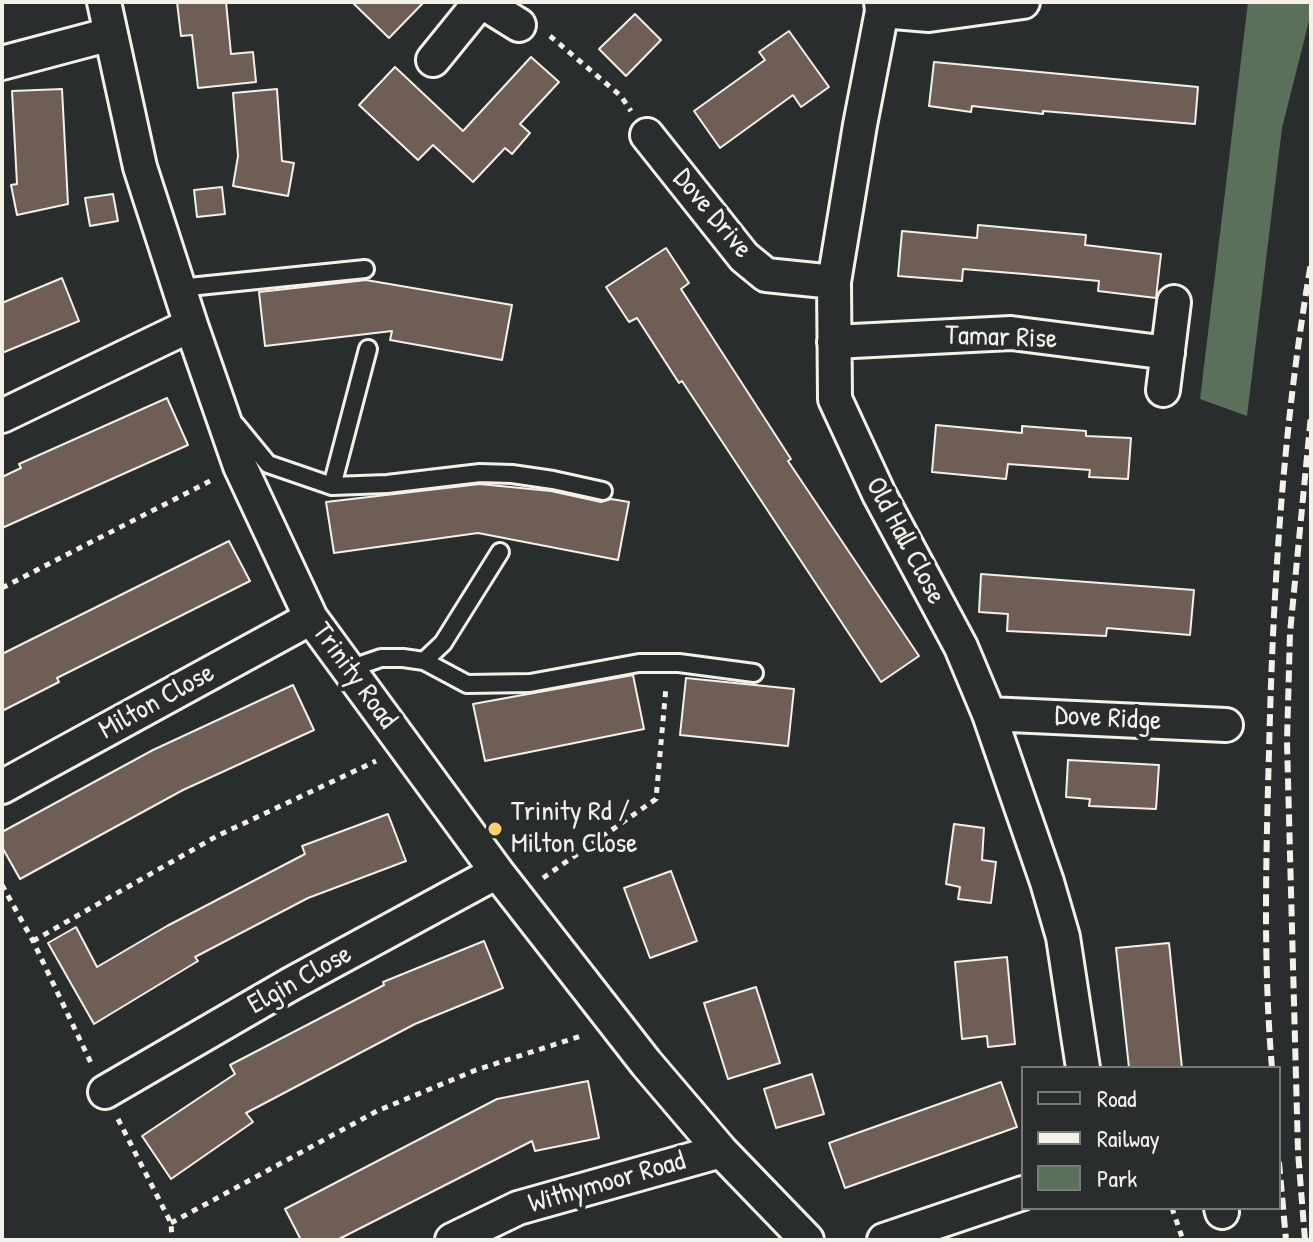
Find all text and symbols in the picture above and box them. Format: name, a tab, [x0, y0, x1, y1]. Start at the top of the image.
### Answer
street label: Dove Drive	[665, 163, 759, 265]
street label: Tamar Rise	[944, 319, 1058, 357]
street label: Old Hall Close	[858, 472, 952, 610]
street label: Trinity Road	[304, 616, 404, 736]
street label: Milton Close	[94, 657, 220, 747]
street label: Dove Ridge	[1054, 699, 1162, 739]
place label: Trinity Rd / Milton Close	[511, 796, 637, 862]
marker: Trinity Rd / Milton Close	[486, 820, 504, 838]
street label: Elgin Close	[242, 938, 358, 1022]
legend	[1021, 1066, 1281, 1210]
text: Road	[1097, 1082, 1136, 1114]
text: Railway	[1097, 1122, 1160, 1154]
street label: Withymoor Road	[525, 1145, 689, 1221]
text: Park	[1097, 1162, 1137, 1194]

